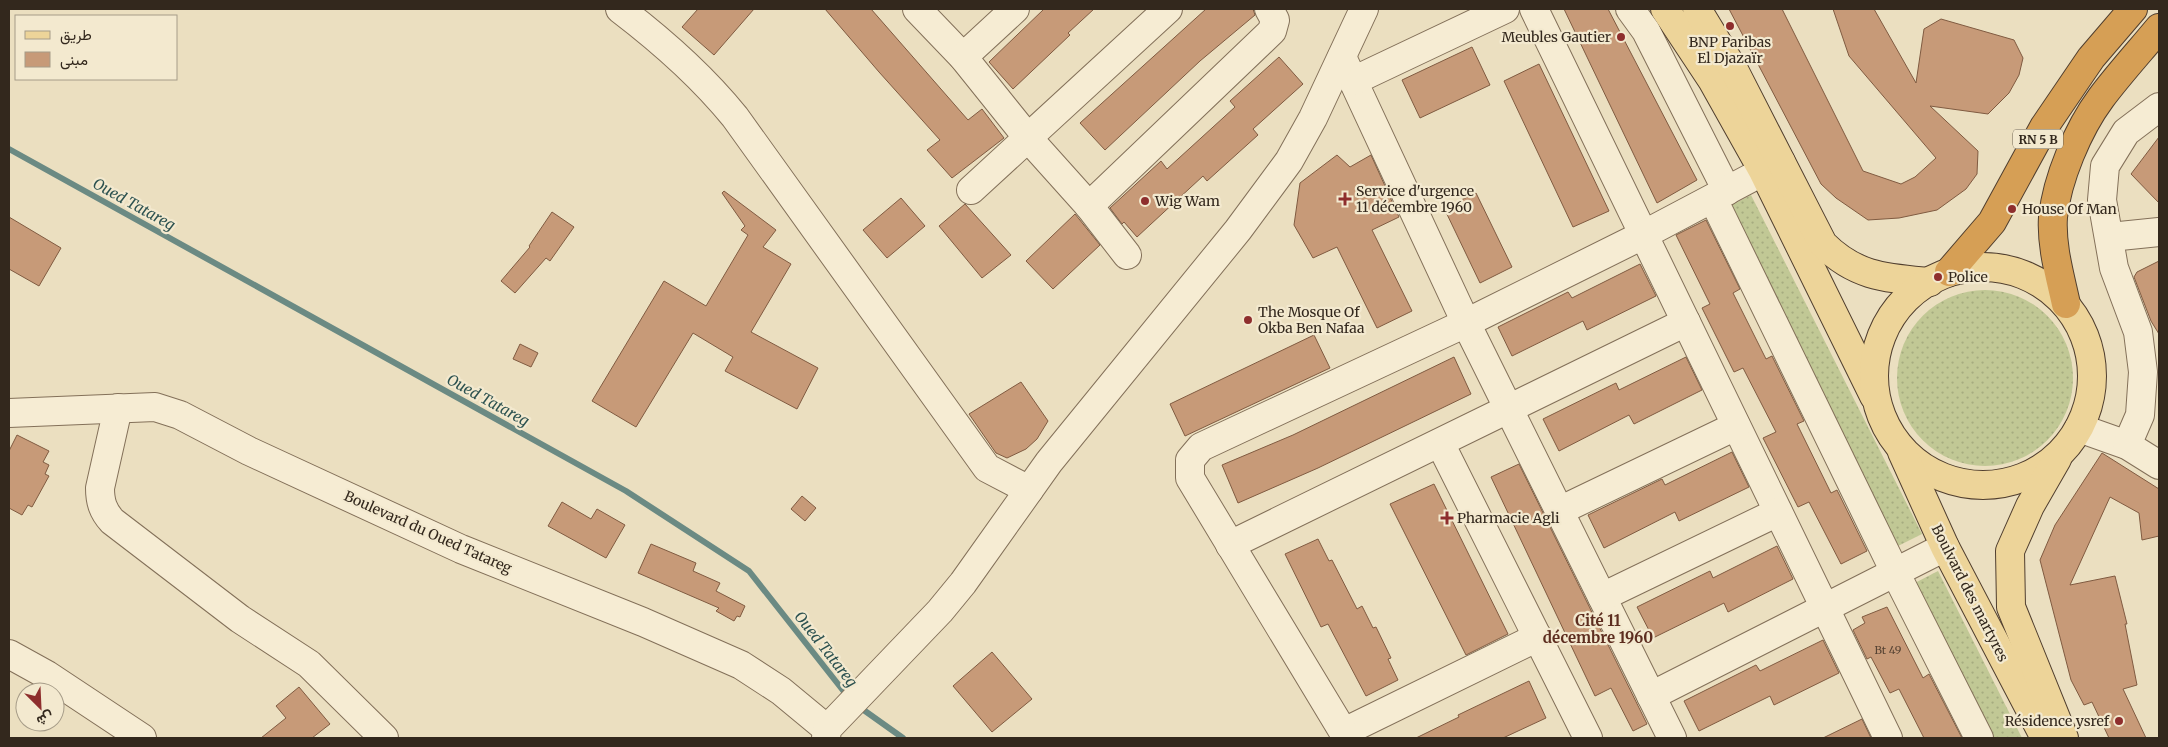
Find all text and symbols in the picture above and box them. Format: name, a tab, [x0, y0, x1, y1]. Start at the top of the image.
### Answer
legend	[15, 15, 178, 80]
marker: BNP Paribas El Djazaïr	[1724, 20, 1736, 32]
text: طريق	[60, 25, 92, 45]
place label: Meubles Gautier	[1502, 28, 1611, 46]
marker: Meubles Gautier	[1615, 31, 1627, 43]
place label: BNP Paribas El Djazaïr	[1689, 33, 1771, 67]
text: مبنى	[60, 50, 88, 70]
road number: RN 5 B	[2013, 130, 2063, 148]
water label: Oued Tatareg	[90, 174, 178, 234]
place label: Service d'urgence 11 décembre 1960	[1356, 182, 1474, 216]
place label: Wig Wam	[1154, 192, 1220, 210]
marker: Service d'urgence 11 décembre 1960	[1338, 192, 1352, 206]
marker: Wig Wam	[1139, 195, 1151, 207]
place label: House Of Man	[2022, 200, 2117, 218]
marker: House Of Man	[2006, 203, 2018, 215]
place label: Police	[1948, 268, 1988, 286]
marker: Police	[1932, 271, 1944, 283]
place label: The Mosque Of Okba Ben Nafaa	[1258, 303, 1365, 337]
marker: The Mosque Of Okba Ben Nafaa	[1242, 314, 1254, 326]
water label: Oued Tatareg	[444, 370, 532, 430]
street label: Boulevard du Oued Tatareg	[341, 487, 515, 577]
place label: Pharmacie Agli	[1457, 509, 1560, 527]
marker: Pharmacie Agli	[1441, 512, 1453, 524]
street label: Boulvard des martyres	[1928, 521, 2012, 665]
water label: Oued Tatareg	[790, 607, 862, 691]
district label: Cité 11 décembre 1960	[1543, 611, 1653, 647]
house number: Bt 49	[1875, 643, 1902, 657]
north arrow	[15, 682, 65, 732]
text: ش	[34, 707, 57, 731]
place label: Résidence ysref	[2005, 712, 2110, 730]
marker: Résidence ysref	[2113, 715, 2125, 727]

